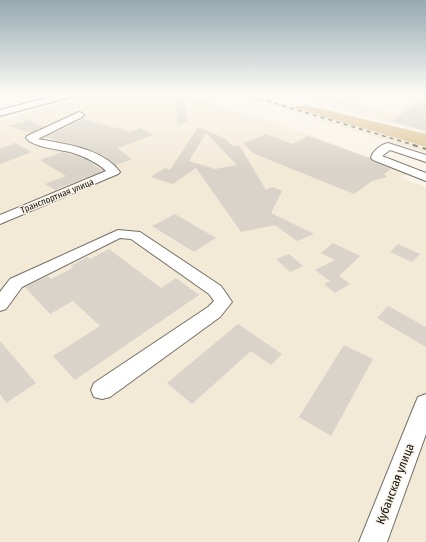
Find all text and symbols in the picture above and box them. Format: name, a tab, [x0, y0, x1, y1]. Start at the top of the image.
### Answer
street label: Транспортная улица	[19, 177, 96, 215]
street label: Кубанская улица	[373, 442, 417, 526]

